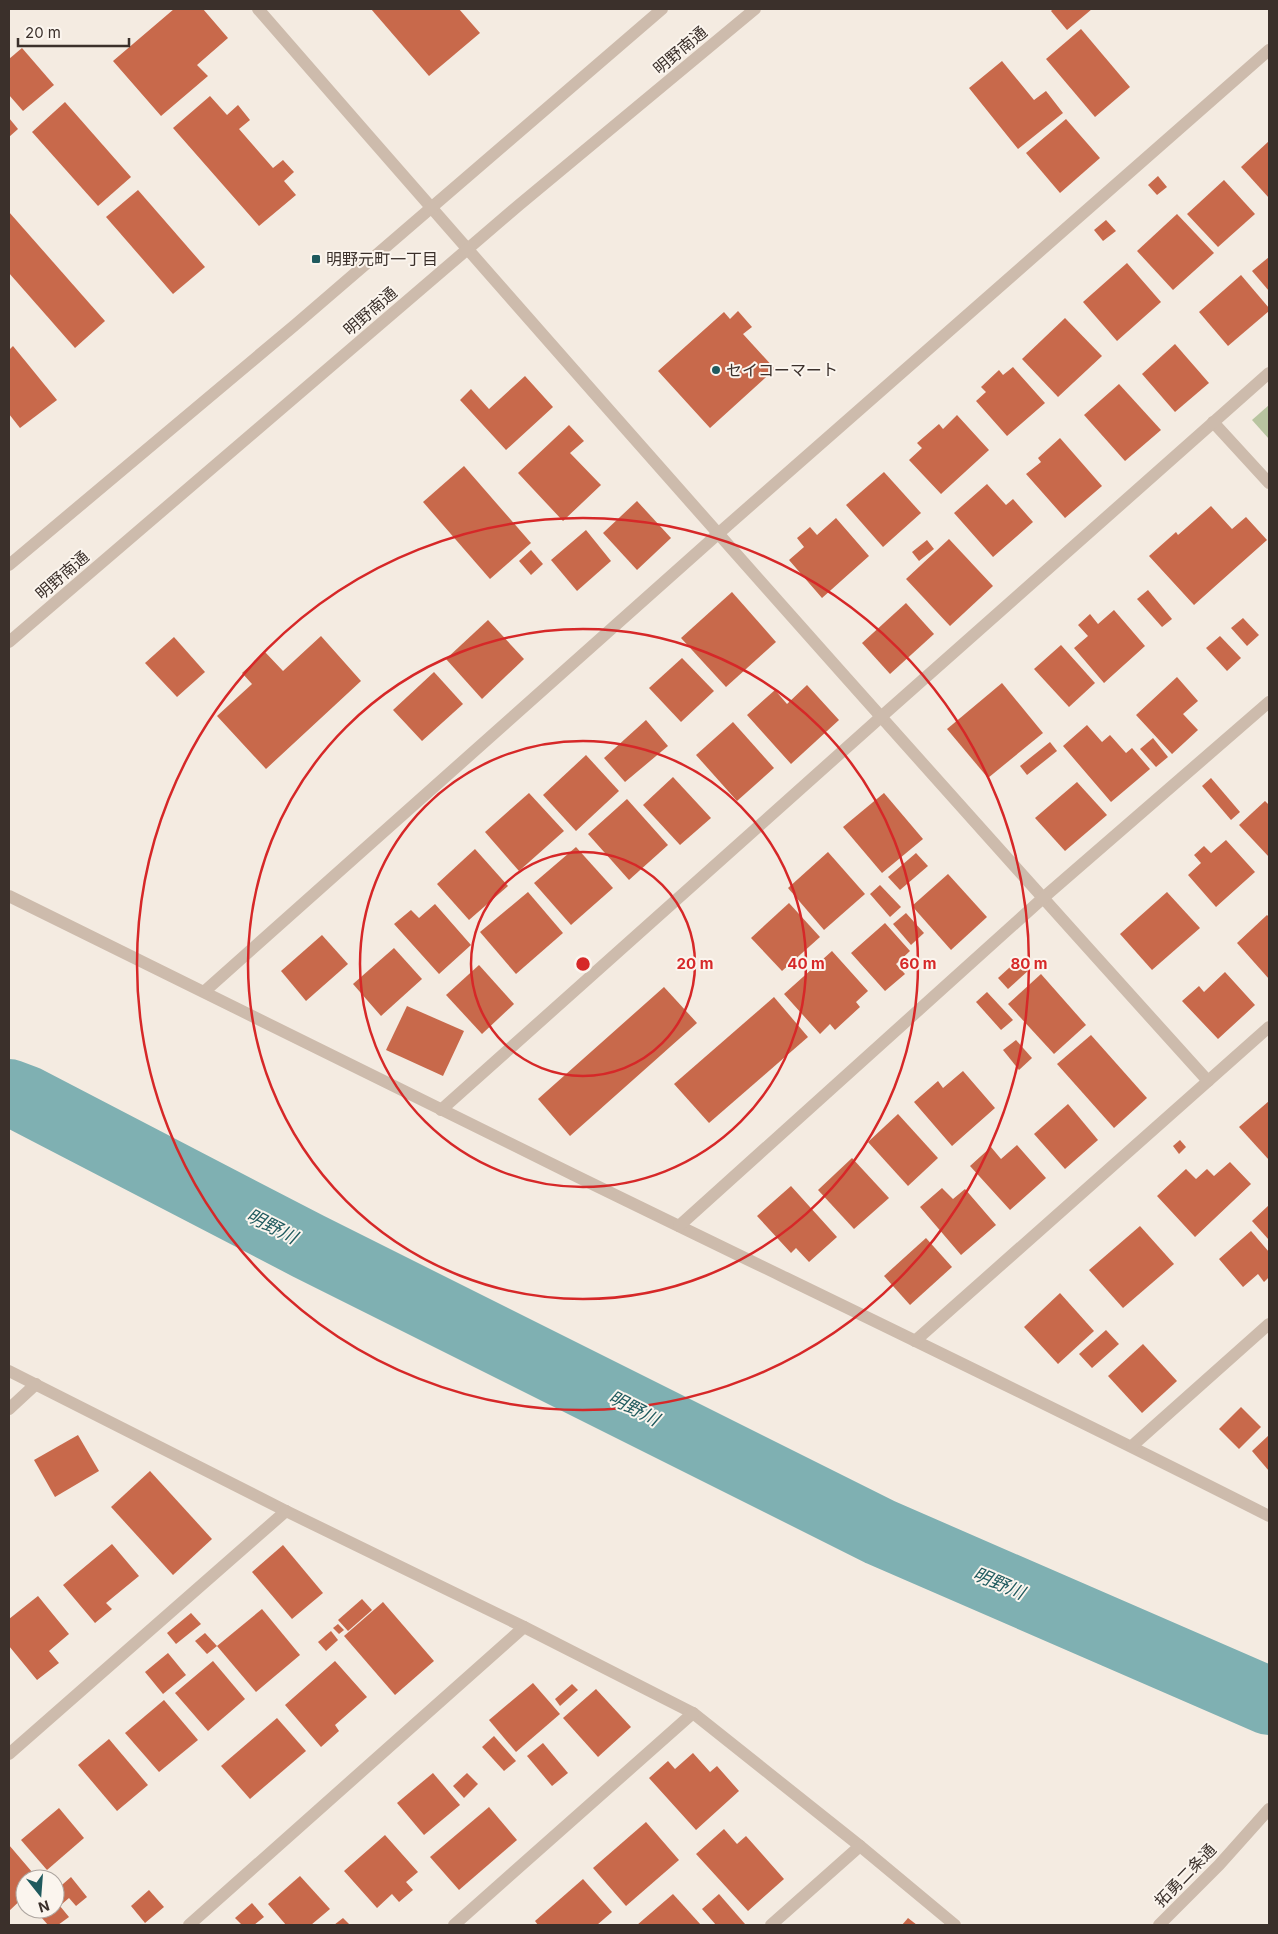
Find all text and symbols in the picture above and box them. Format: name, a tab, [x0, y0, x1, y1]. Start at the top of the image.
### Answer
scale bar	[18, 15, 129, 47]
street label: 明野南通	[649, 22, 711, 78]
text: 20 m	[25, 23, 61, 42]
place label: 明野元町一丁目	[326, 249, 438, 269]
marker: 明野元町一丁目	[310, 253, 322, 265]
street label: 明野南通	[339, 282, 401, 340]
place label: セイコーマート	[726, 360, 838, 380]
marker: セイコーマート	[710, 364, 722, 376]
street label: 明野南通	[31, 546, 93, 604]
text: 20 m	[677, 954, 713, 973]
text: 40 m	[787, 954, 825, 973]
text: 60 m	[899, 954, 937, 973]
text: 80 m	[1010, 954, 1048, 973]
centre of rings	[574, 955, 592, 973]
water label: 明野川	[243, 1204, 303, 1249]
water label: 明野川	[605, 1386, 665, 1431]
water label: 明野川	[970, 1563, 1030, 1604]
street label: 拓勇二条通	[1150, 1839, 1220, 1911]
north arrow	[15, 1869, 65, 1919]
text: N	[36, 1897, 52, 1917]

